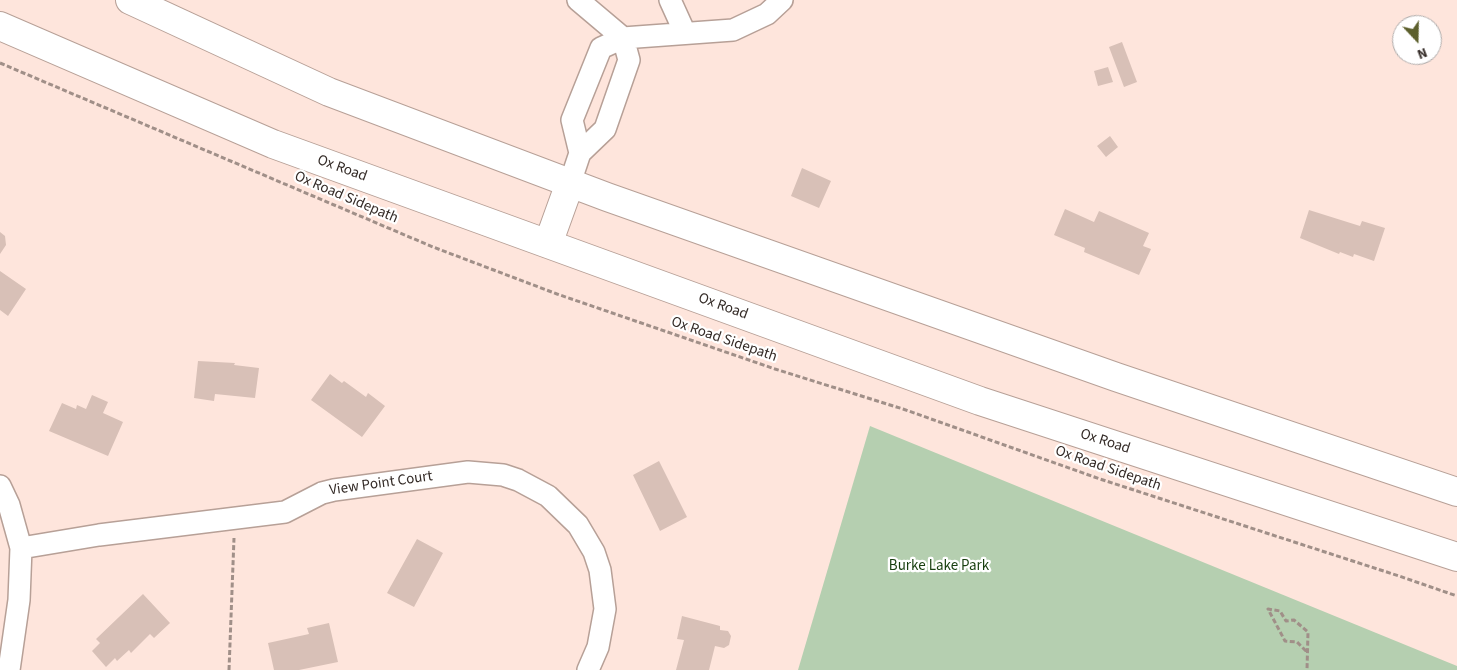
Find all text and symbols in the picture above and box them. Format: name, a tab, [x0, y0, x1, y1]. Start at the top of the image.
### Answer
north arrow	[1392, 15, 1442, 65]
text: N	[1414, 42, 1430, 64]
street label: Ox Road	[315, 152, 369, 186]
street label: Ox Road Sidepath	[291, 168, 401, 228]
street label: Ox Road	[696, 290, 750, 324]
street label: Ox Road Sidepath	[669, 313, 779, 367]
street label: Ox Road	[1078, 425, 1132, 459]
street label: Ox Road Sidepath	[1053, 442, 1163, 496]
street label: View Point Court	[328, 468, 434, 500]
park label: Burke Lake Park	[889, 558, 989, 576]

